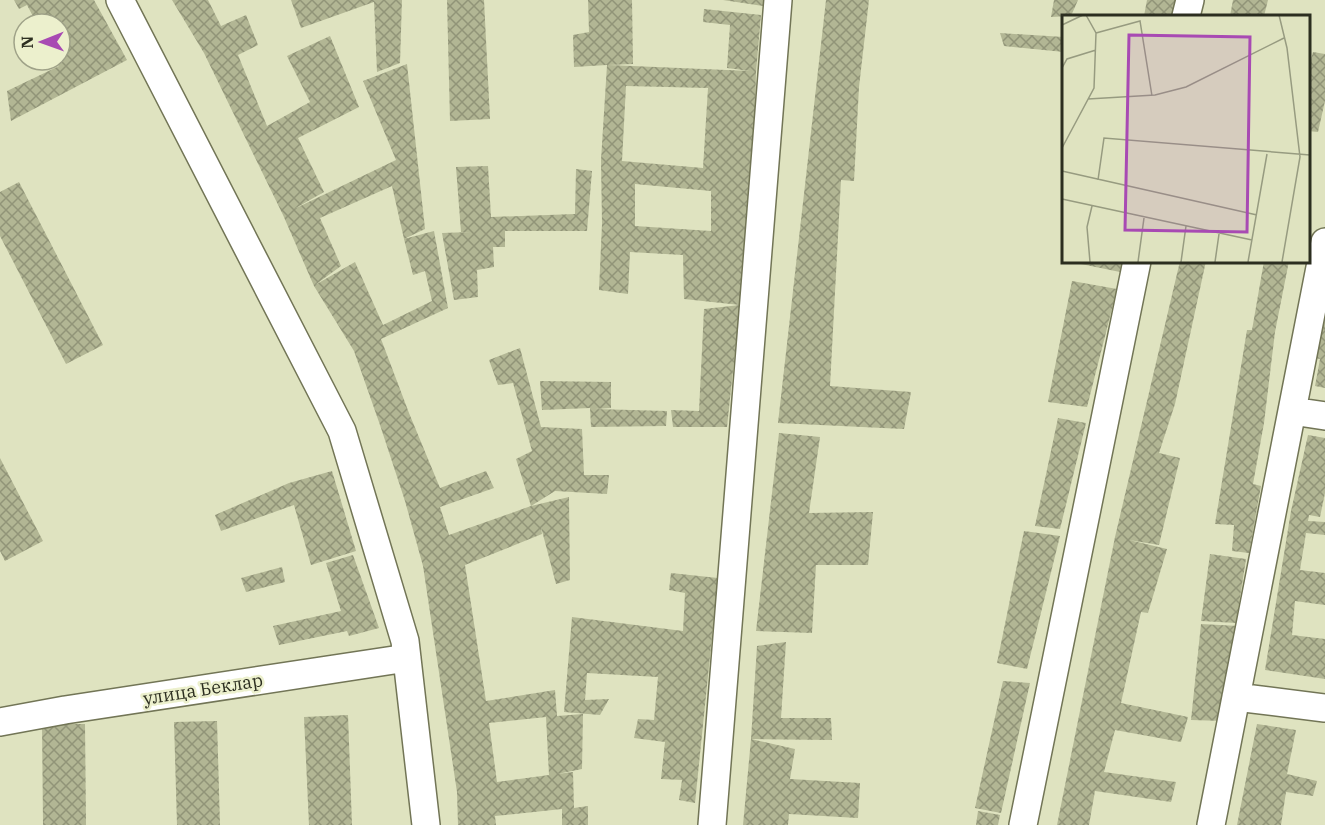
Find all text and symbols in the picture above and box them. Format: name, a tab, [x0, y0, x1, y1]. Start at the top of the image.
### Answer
north arrow	[12, 12, 72, 72]
inset map	[1062, 15, 1310, 262]
text: N	[17, 36, 37, 49]
street label: улица Беклар	[141, 668, 265, 710]

